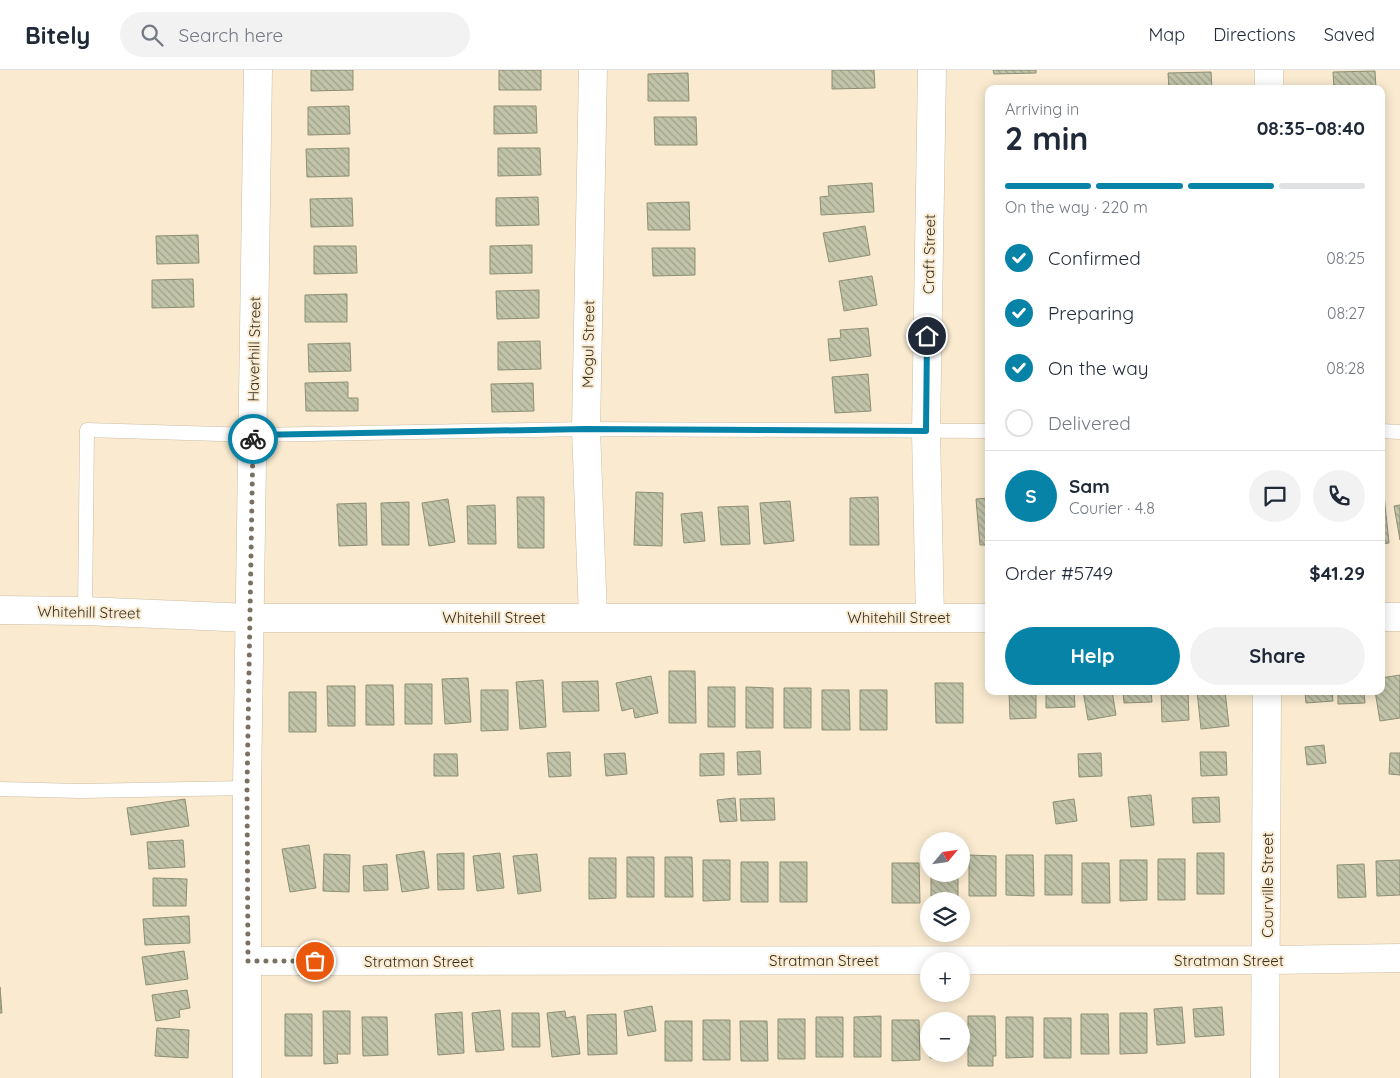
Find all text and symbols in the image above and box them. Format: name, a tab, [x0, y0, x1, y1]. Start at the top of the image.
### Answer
search box	[120, 12, 470, 57]
text: Bitely	[25, 20, 90, 50]
icon: search	[138, 21, 166, 49]
text: Search here	[178, 23, 283, 47]
text: Map	[1148, 23, 1185, 46]
text: Directions	[1213, 23, 1296, 46]
text: Saved	[1324, 23, 1375, 46]
text: Arriving in	[1005, 99, 1079, 119]
text: 08:35–08:40	[1257, 116, 1365, 140]
text: 2 min	[1005, 118, 1088, 158]
text: On the way · 220 m	[1005, 197, 1148, 217]
street label: Craft Street	[919, 214, 939, 294]
icon: check	[1005, 244, 1033, 272]
text: Confirmed	[1048, 246, 1141, 270]
text: 08:25	[1326, 248, 1365, 268]
street label: Haverhill Street	[244, 296, 264, 402]
icon: check	[1005, 299, 1033, 327]
street label: Mogul Street	[578, 300, 598, 388]
text: Preparing	[1048, 301, 1134, 325]
text: 08:27	[1327, 303, 1365, 323]
pin	[906, 315, 948, 357]
icon: home	[913, 322, 941, 350]
icon: check	[1005, 354, 1033, 382]
text: On the way	[1048, 356, 1149, 380]
text: 08:28	[1326, 358, 1365, 378]
text: Delivered	[1048, 411, 1131, 435]
courier	[228, 414, 278, 464]
icon: bike	[239, 425, 267, 453]
button: chat	[1249, 470, 1301, 522]
button: phone	[1313, 470, 1365, 522]
text: Sam	[1069, 474, 1110, 498]
text: S	[1025, 484, 1037, 508]
text: Courier · 4.8	[1069, 498, 1155, 518]
text: Order #5749	[1005, 561, 1113, 585]
text: $41.29	[1309, 561, 1365, 585]
street label: Whitehill Street	[37, 602, 141, 622]
street label: Whitehill Street	[442, 608, 546, 627]
street label: Whitehill Street	[847, 608, 951, 627]
button: Help	[1005, 627, 1180, 685]
button: Share	[1190, 627, 1365, 685]
north arrow	[920, 832, 970, 882]
map controls	[920, 832, 970, 1062]
street label: Courville Street	[1258, 832, 1277, 938]
button: layers	[920, 892, 970, 942]
pin	[294, 940, 336, 982]
icon: bag	[301, 947, 329, 975]
street label: Stratman Street	[769, 951, 879, 970]
street label: Stratman Street	[1174, 951, 1284, 970]
street label: Stratman Street	[364, 952, 474, 971]
button: +	[920, 952, 970, 1002]
button: −	[920, 1012, 970, 1062]

